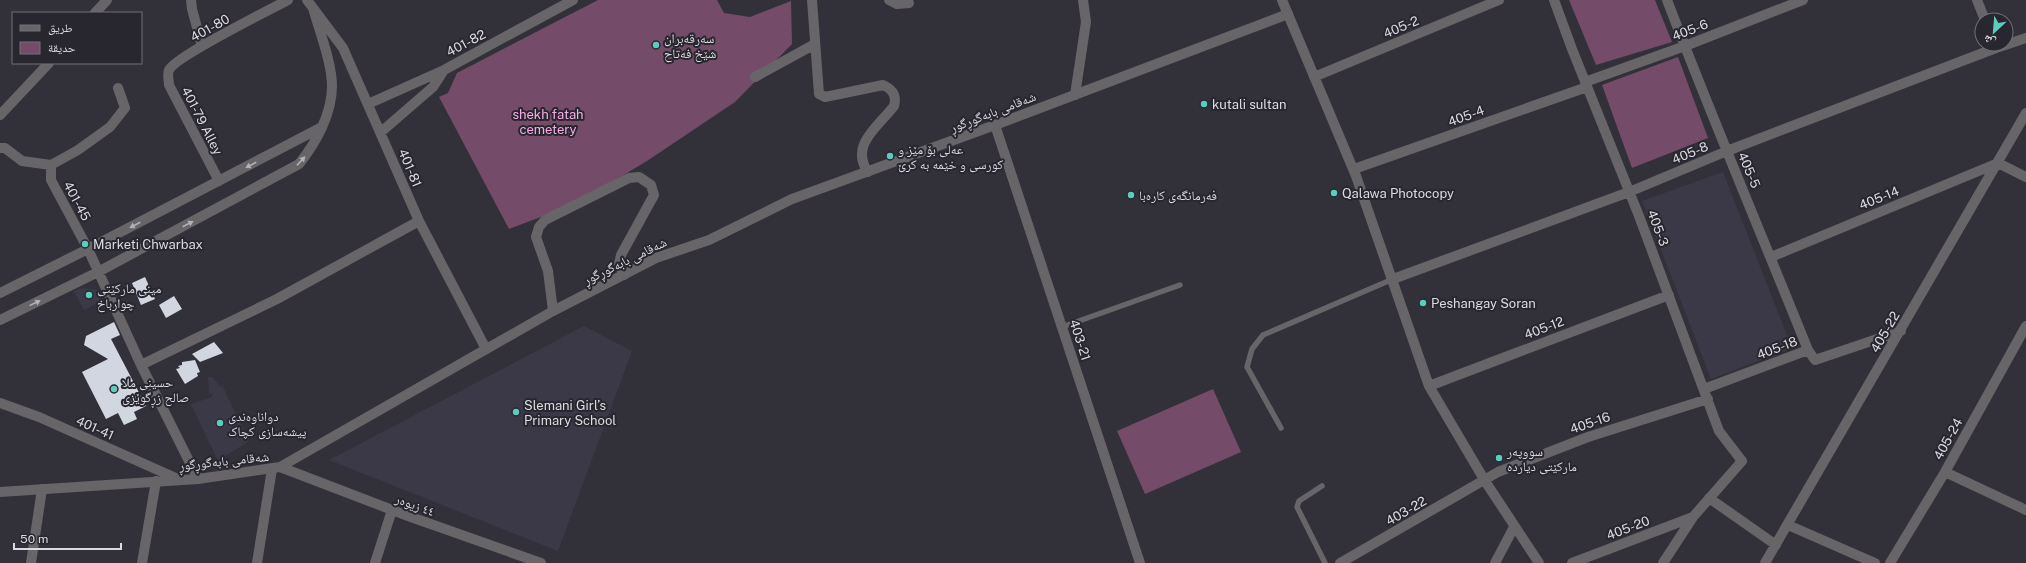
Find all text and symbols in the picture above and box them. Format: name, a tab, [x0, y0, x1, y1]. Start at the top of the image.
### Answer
street label: 401-80	[188, 11, 232, 45]
legend	[12, 12, 142, 64]
north arrow	[1974, 12, 2014, 52]
street label: 405-2	[1381, 13, 1421, 41]
street label: 405-6	[1670, 16, 1710, 44]
text: طريق	[48, 21, 73, 35]
street label: 401-82	[444, 26, 488, 60]
place label: سەرقەبران شێخ فەتاح	[664, 31, 716, 63]
text: ش	[1981, 31, 1998, 49]
marker: سەرقەبران شێخ فەتاح	[651, 40, 661, 50]
text: حديقة	[48, 41, 76, 55]
street label: 401-79 Alley	[178, 84, 226, 158]
street label: شەقامی بابەگوڕگوڕ	[947, 89, 1039, 138]
place label: kutali sultan	[1212, 97, 1287, 112]
marker: kutali sultan	[1199, 99, 1209, 109]
street label: 405-4	[1446, 103, 1486, 129]
park label: shekh fatah cemetery	[512, 107, 584, 137]
street label: 405-8	[1670, 139, 1710, 167]
place label: عەلی بۆ مێز و کورسی و خێمە بە کرێ	[898, 142, 1004, 173]
street label: 401-81	[395, 147, 425, 189]
street label: 405-5	[1735, 150, 1763, 190]
marker: عەلی بۆ مێز و کورسی و خێمە بە کرێ	[885, 151, 895, 161]
one-way arrow	[296, 156, 306, 166]
one-way arrow	[245, 161, 256, 168]
street label: 401-45	[60, 179, 94, 223]
street label: 405-14	[1857, 183, 1901, 213]
place label: Qalawa Photocopy	[1342, 186, 1454, 201]
place label: فەرمانگەی کارەبا	[1139, 188, 1217, 204]
marker: Qalawa Photocopy	[1329, 188, 1339, 198]
marker: فەرمانگەی کارەبا	[1126, 190, 1136, 200]
street label: 405-3	[1644, 208, 1672, 248]
one-way arrow	[129, 221, 141, 228]
one-way arrow	[182, 221, 194, 227]
street label: شەقامی بابەگوڕگوڕ	[580, 234, 670, 291]
place label: Marketi Chwarbax	[93, 237, 203, 252]
marker: Marketi Chwarbax	[80, 239, 90, 249]
place label: مینی مارکێتی چوارباخ	[97, 281, 161, 313]
marker: مینی مارکێتی چوارباخ	[84, 290, 94, 300]
place label: Peshangay Soran	[1431, 296, 1536, 311]
marker: Peshangay Soran	[1418, 298, 1428, 308]
one-way arrow	[29, 300, 41, 306]
street label: 405-22	[1867, 309, 1903, 355]
street label: 405-12	[1522, 313, 1566, 342]
street label: 403-21	[1066, 318, 1094, 362]
street label: 405-18	[1755, 333, 1799, 363]
place label: حسینی ملا صالح زڕگوێزی	[122, 375, 189, 407]
marker: حسینی ملا صالح زڕگوێزی	[109, 384, 119, 394]
place label: Slemani Girl’s Primary School	[524, 398, 616, 428]
marker: Slemani Girl’s Primary School	[511, 407, 521, 417]
place label: دواناوەندی پیشەسازی کچاک	[228, 409, 307, 440]
street label: 405-16	[1568, 409, 1612, 437]
street label: 401-41	[74, 413, 116, 443]
street label: 405-24	[1930, 416, 1966, 462]
marker: دواناوەندی پیشەسازی کچاک	[215, 418, 225, 428]
place label: سووپەر مارکێتی دیاردە	[1506, 444, 1577, 475]
street label: شەقامی بابەگوڕگوڕ	[177, 449, 270, 476]
marker: سووپەر مارکێتی دیاردە	[1494, 453, 1504, 463]
street label: ٤٤ زیوەر	[392, 491, 437, 520]
street label: 403-22	[1383, 493, 1429, 529]
street label: 405-20	[1604, 513, 1652, 543]
scale bar	[14, 525, 121, 551]
text: 50 m	[20, 532, 48, 546]

